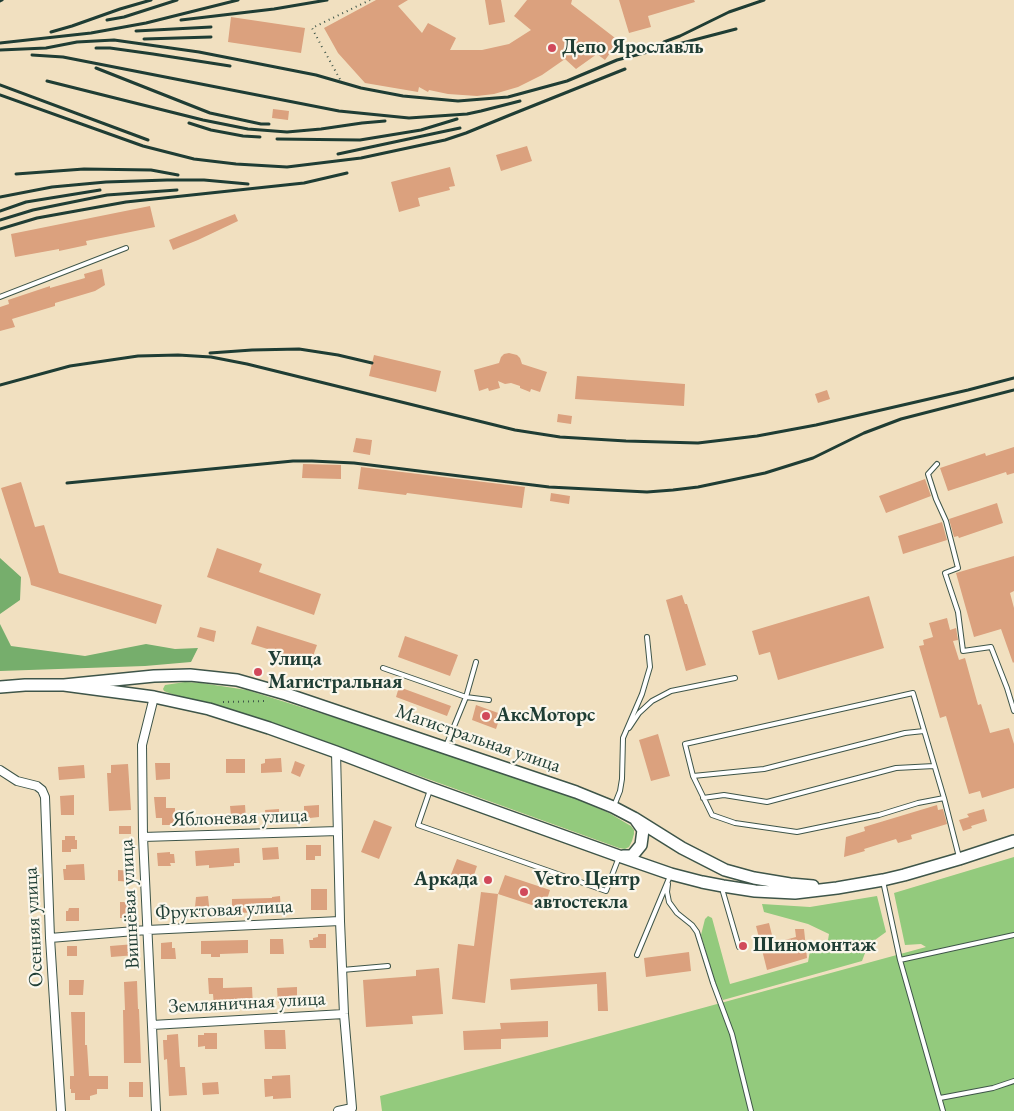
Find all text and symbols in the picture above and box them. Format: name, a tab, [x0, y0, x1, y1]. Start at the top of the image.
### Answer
place label: Депо Ярославль	[562, 36, 704, 60]
marker: Депо Ярославль	[546, 42, 558, 54]
place label: Улица Магистральная	[268, 648, 403, 695]
marker: Улица Магистральная	[252, 666, 264, 678]
street label: Магистральная улица	[392, 699, 564, 779]
place label: АксМоторс	[496, 704, 595, 728]
marker: АксМоторс	[480, 710, 492, 722]
street label: Яблоневая улица	[172, 804, 308, 832]
street label: Вишнёвая улица	[115, 838, 145, 970]
street label: Осенняя улица	[19, 866, 49, 988]
place label: Аркада	[414, 868, 478, 892]
place label: Vetro Центр автостекла	[534, 868, 640, 915]
marker: Аркада	[482, 874, 494, 886]
marker: Vetro Центр автостекла	[518, 886, 530, 898]
street label: Фруктовая улица	[155, 894, 293, 926]
place label: Шиномонтаж	[753, 934, 876, 958]
marker: Шиномонтаж	[737, 940, 749, 952]
street label: Земляничная улица	[168, 987, 326, 1019]

